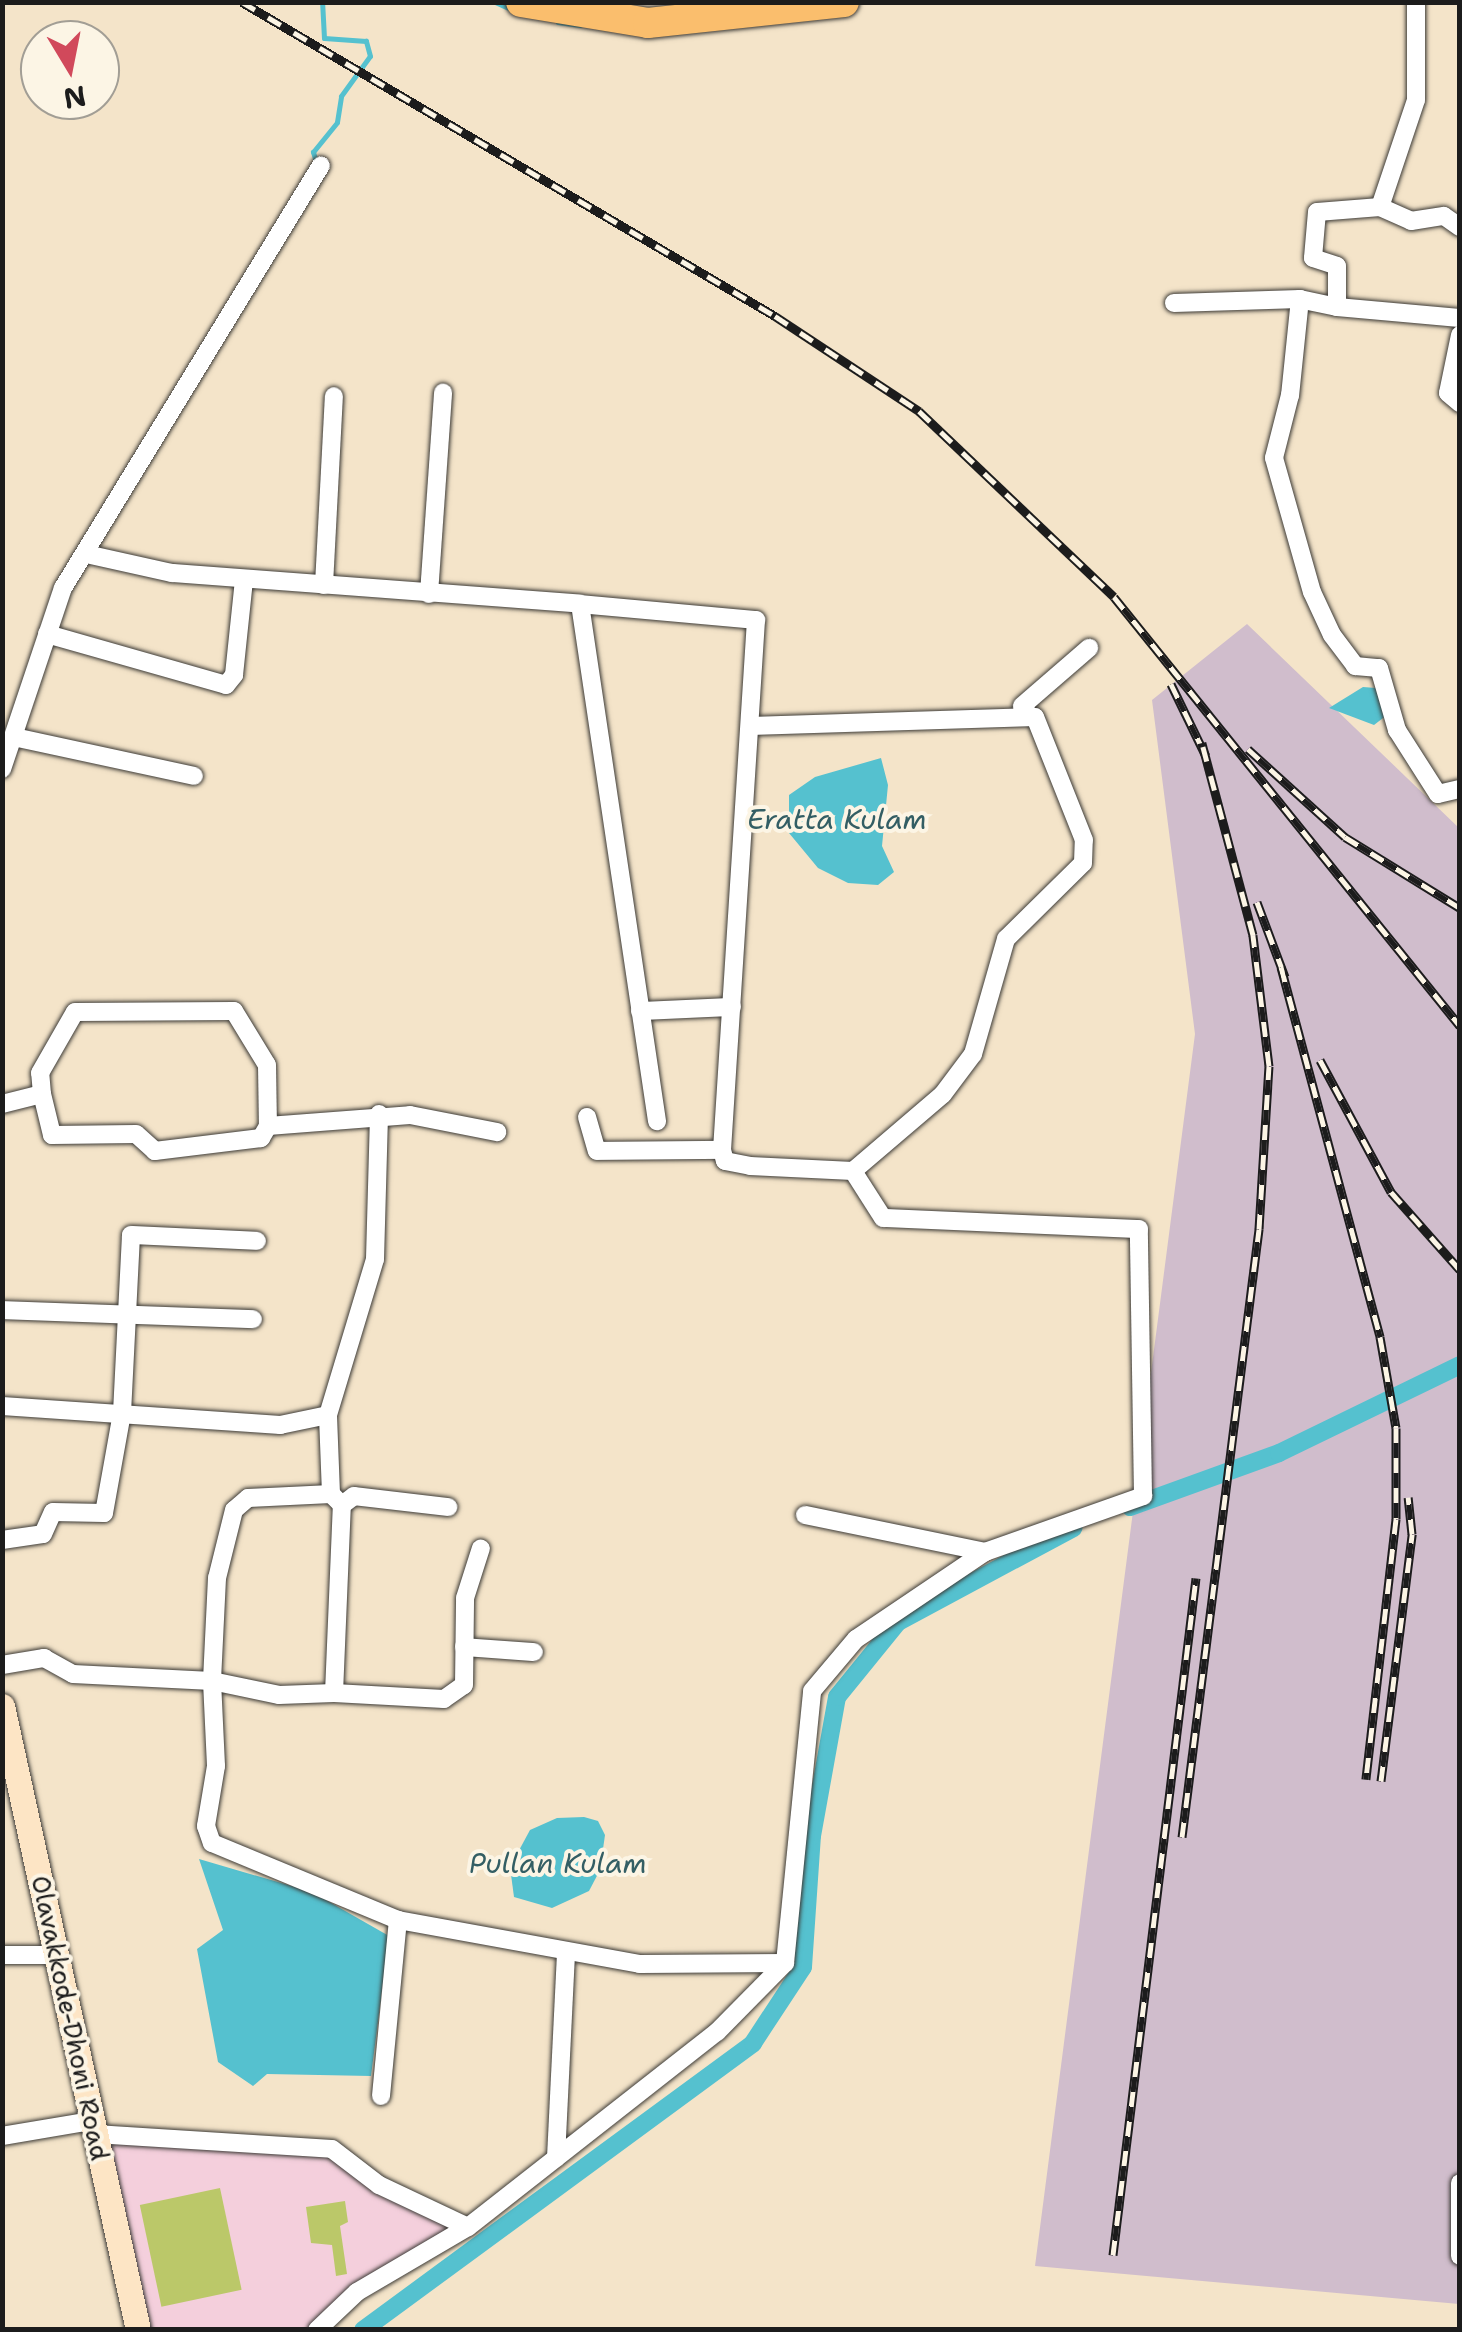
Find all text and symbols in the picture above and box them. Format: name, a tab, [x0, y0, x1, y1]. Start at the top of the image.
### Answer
north arrow	[20, 20, 120, 120]
text: N	[61, 77, 89, 118]
water label: Eratta Kulam	[747, 802, 927, 836]
water label: Pullan Kulam	[469, 1846, 647, 1880]
street label: Olavakkode-Dhoni Road	[25, 1873, 115, 2163]

